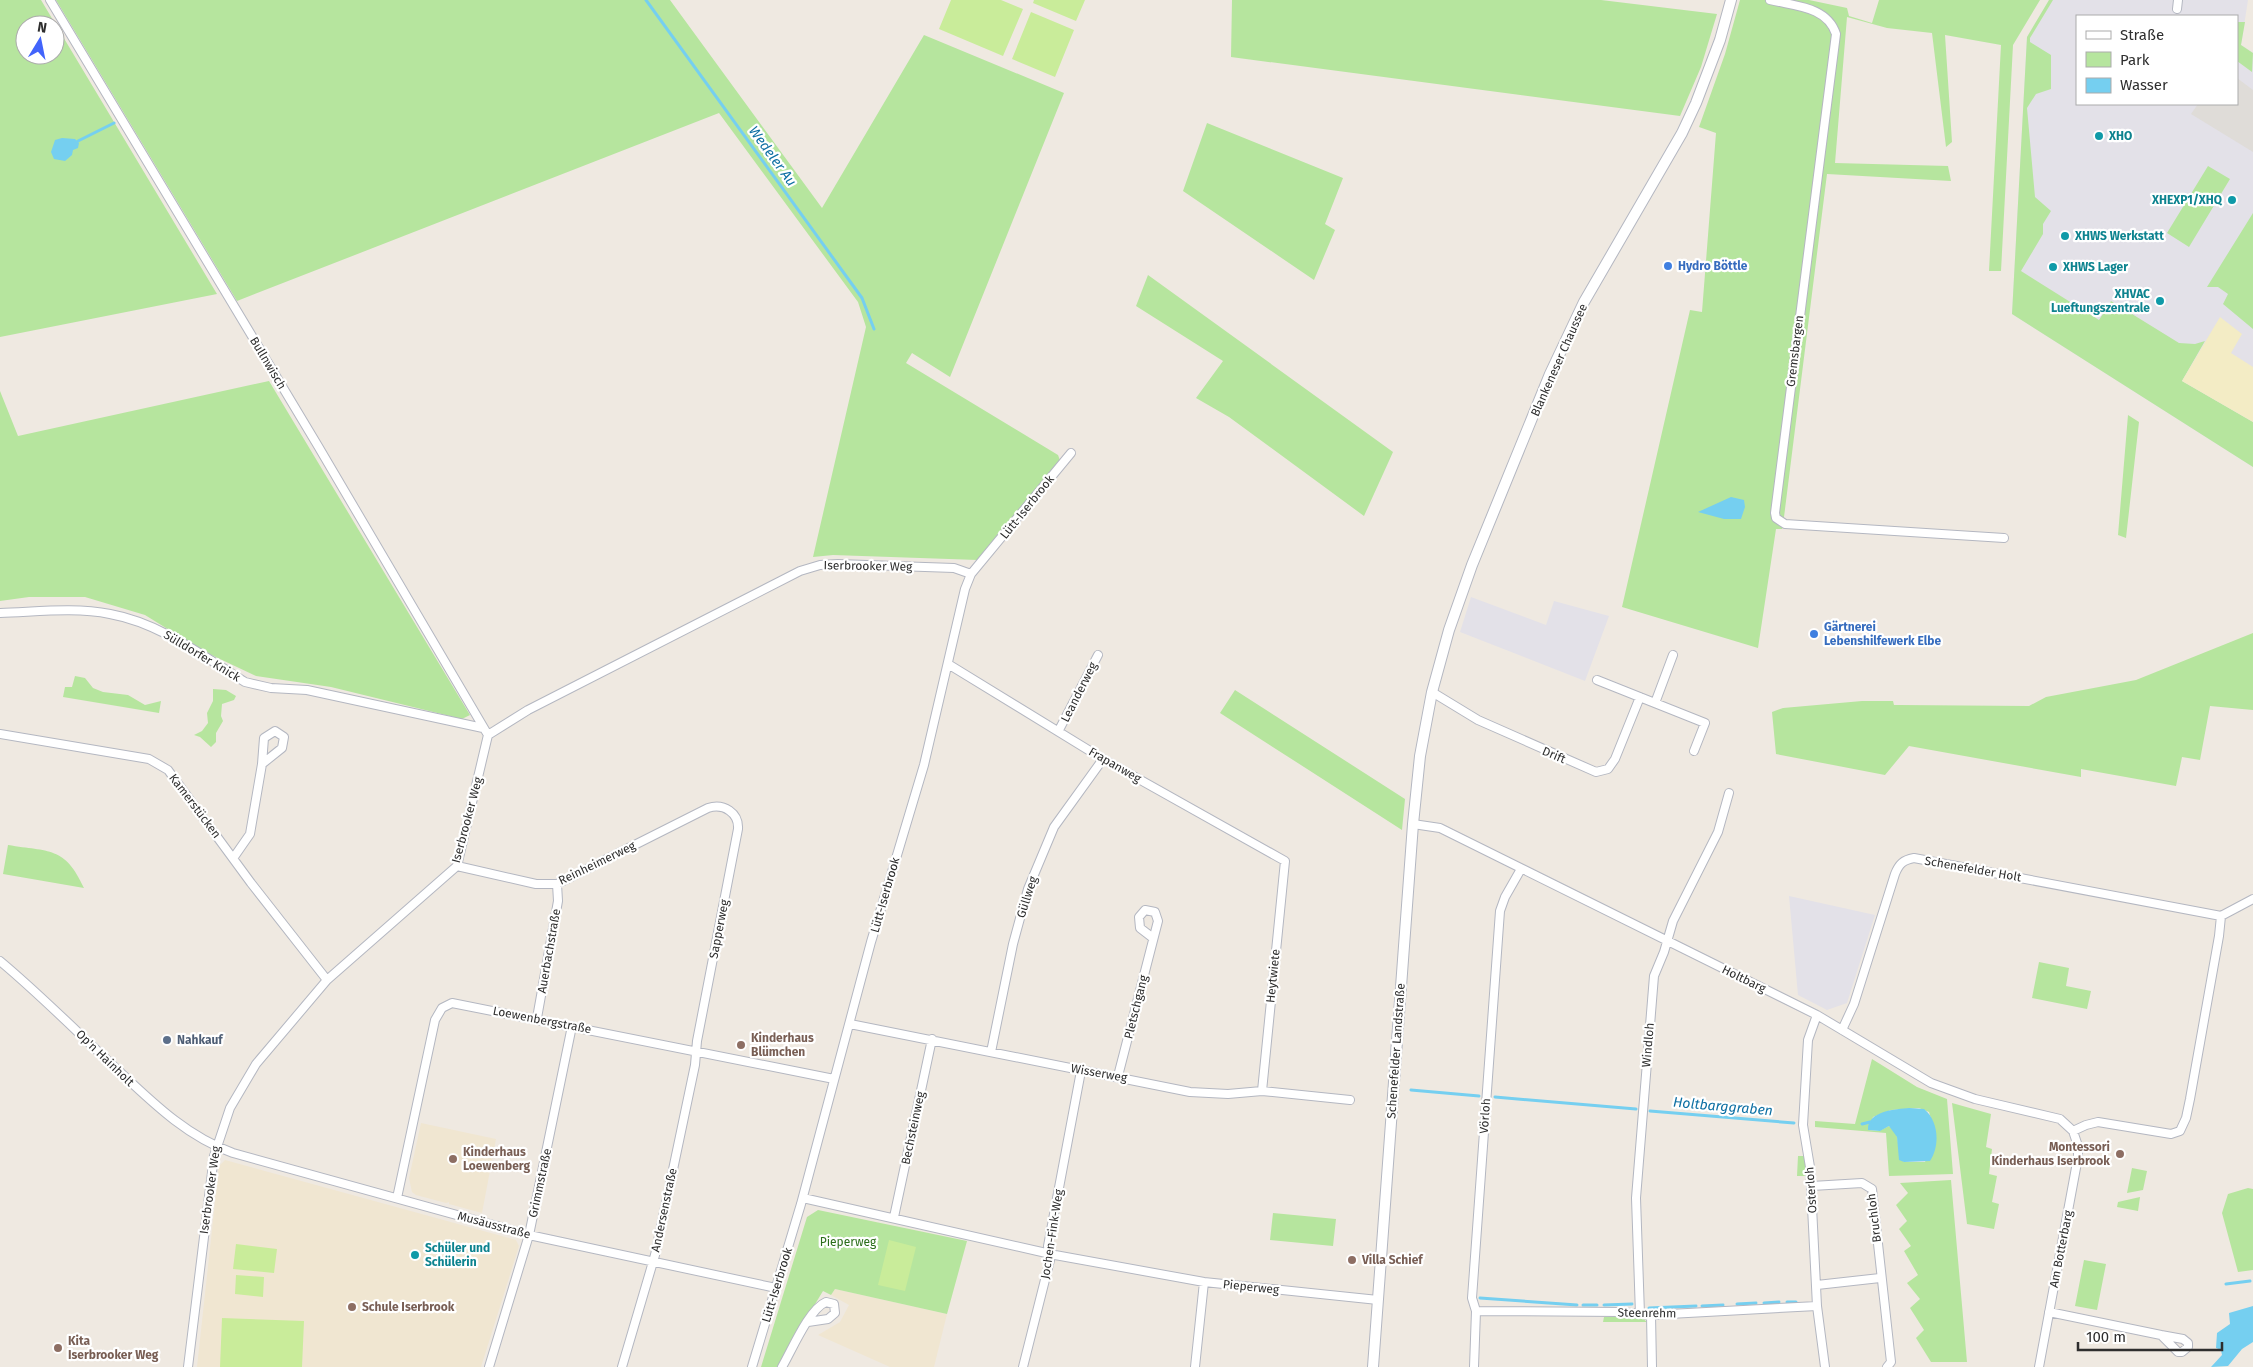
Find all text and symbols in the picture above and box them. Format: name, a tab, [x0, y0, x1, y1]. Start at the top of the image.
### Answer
north arrow	[15, 15, 65, 65]
legend	[2076, 15, 2238, 105]
text: N	[36, 19, 48, 37]
text: Straße	[2120, 26, 2164, 44]
text: Park	[2120, 51, 2150, 69]
text: Wasser	[2120, 76, 2168, 94]
water label: Wedeler Au	[745, 123, 800, 190]
place label: XHO	[2108, 129, 2132, 143]
marker: XHO	[2093, 130, 2105, 142]
place label: XHEXP1/XHQ	[2151, 193, 2223, 207]
marker: XHEXP1/XHQ	[2226, 194, 2238, 206]
place label: XHWS Werkstatt	[2074, 229, 2164, 243]
marker: XHWS Werkstatt	[2059, 230, 2071, 242]
place label: Hydro Böttle	[1678, 259, 1748, 273]
marker: Hydro Böttle	[1662, 260, 1674, 272]
place label: XHWS Lager	[2062, 260, 2128, 274]
marker: XHWS Lager	[2047, 261, 2059, 273]
place label: XHVAC Lueftungszentrale	[2051, 287, 2150, 315]
marker: XHVAC Lueftungszentrale	[2154, 295, 2166, 307]
street label: Blankeneser Chaussee	[1528, 302, 1590, 418]
street label: Gremsbargen	[1784, 314, 1806, 388]
street label: Bullnwisch	[247, 334, 289, 392]
street label: Lütt-Iserbrook	[997, 472, 1057, 542]
street label: Iserbrooker Weg	[824, 558, 913, 574]
place label: Gärtnerei Lebenshilfewerk Elbe	[1824, 620, 1941, 648]
street label: Sülldorfer Knick	[161, 628, 244, 685]
marker: Gärtnerei Lebenshilfewerk Elbe	[1808, 628, 1820, 640]
street label: Leanderweg	[1058, 659, 1100, 724]
street label: Frapanweg	[1086, 744, 1144, 786]
street label: Drift	[1540, 744, 1568, 766]
street label: Kamerstücken	[166, 771, 224, 841]
street label: Iserbrooker Weg	[449, 775, 485, 865]
street label: Reinheimerweg	[556, 838, 638, 888]
street label: Schenefelder Holt	[1924, 854, 2023, 885]
street label: Lütt-Iserbrook	[868, 855, 903, 934]
street label: Güllweg	[1014, 874, 1041, 920]
street label: Sapperweg	[706, 898, 732, 960]
street label: Auerbachstraße	[535, 908, 563, 994]
street label: Heytwiete	[1263, 948, 1283, 1004]
street label: Holtbarg	[1720, 962, 1769, 996]
street label: Pletschgang	[1121, 973, 1151, 1040]
street label: Schenefelder Landstraße	[1384, 983, 1408, 1119]
street label: Loewenbergstraße	[492, 1004, 592, 1036]
street label: Windloh	[1639, 1022, 1657, 1068]
street label: Op'n Hainholt	[73, 1027, 137, 1090]
place label: Kinderhaus Blümchen	[751, 1031, 814, 1059]
place label: Nahkauf	[177, 1033, 224, 1047]
marker: Nahkauf	[161, 1034, 173, 1046]
marker: Kinderhaus Blümchen	[735, 1039, 747, 1051]
street label: Wisserweg	[1070, 1061, 1129, 1085]
street label: Bechsteinweg	[898, 1089, 928, 1166]
water label: Holtbarggraben	[1672, 1094, 1774, 1119]
street label: Vörloh	[1477, 1098, 1493, 1134]
place label: Montessori Kinderhaus Iserbrook	[1991, 1140, 2110, 1168]
street label: Iserbrooker Weg	[197, 1144, 223, 1235]
place label: Kinderhaus Loewenberg	[463, 1145, 530, 1173]
street label: Grimmstraße	[526, 1147, 554, 1219]
marker: Montessori Kinderhaus Iserbrook	[2114, 1148, 2126, 1160]
marker: Kinderhaus Loewenberg	[447, 1153, 459, 1165]
street label: Osterloh	[1802, 1166, 1820, 1214]
street label: Andersenstraße	[648, 1167, 680, 1253]
street label: Jochen-Fink-Weg	[1038, 1187, 1066, 1280]
street label: Bruchloh	[1864, 1193, 1884, 1243]
street label: Am Botterbarg	[2047, 1208, 2076, 1289]
street label: Musäusstraße	[456, 1209, 532, 1241]
park label: Pieperweg	[820, 1235, 877, 1249]
place label: Schüler und Schülerin	[425, 1241, 490, 1269]
street label: Lütt-Iserbrook	[759, 1245, 795, 1324]
marker: Schüler und Schülerin	[409, 1249, 421, 1261]
place label: Villa Schief	[1361, 1253, 1424, 1267]
marker: Villa Schief	[1346, 1254, 1358, 1266]
street label: Pieperweg	[1222, 1277, 1281, 1297]
place label: Schule Iserbrook	[362, 1300, 455, 1314]
marker: Schule Iserbrook	[346, 1301, 358, 1313]
street label: Steenrehm	[1617, 1305, 1677, 1321]
scale bar	[2078, 1320, 2222, 1352]
text: 100 m	[2086, 1328, 2126, 1346]
place label: Kita Iserbrooker Weg	[68, 1334, 159, 1362]
marker: Kita Iserbrooker Weg	[52, 1342, 64, 1354]

